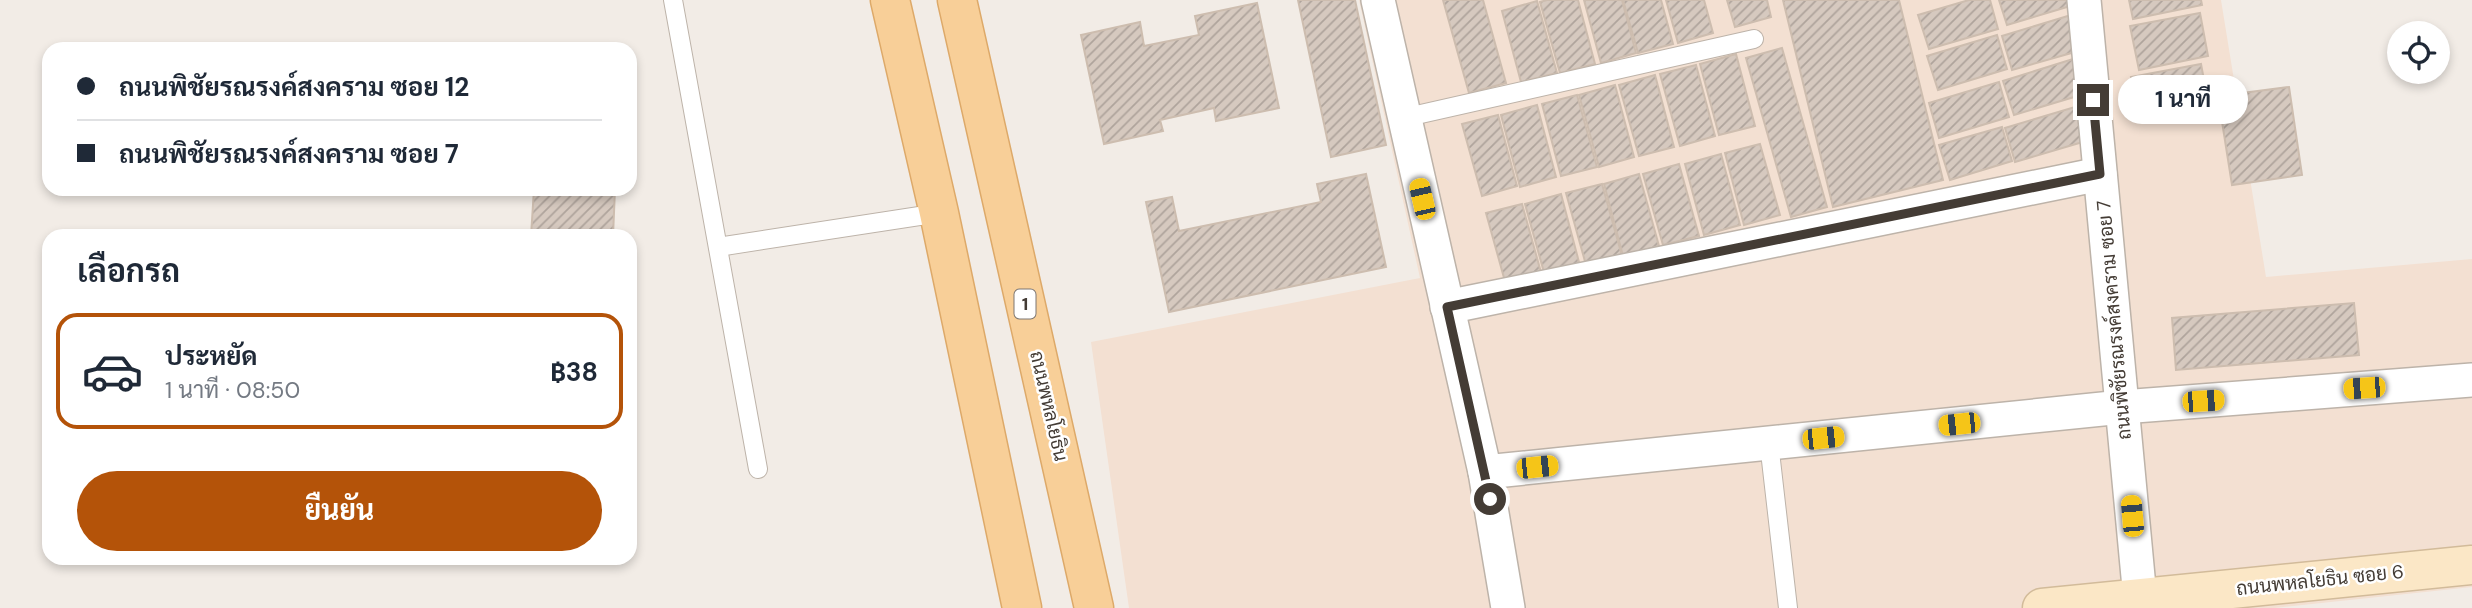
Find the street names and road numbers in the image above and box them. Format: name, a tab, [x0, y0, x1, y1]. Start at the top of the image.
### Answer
street label: ถนนพิชัยรณรงค์สงคราม ซอย 7	[2091, 199, 2137, 441]
road number: 1	[1014, 290, 1036, 318]
street label: ถนนพหลโยธิน	[1024, 348, 1074, 464]
street label: ถนนพหลโยธิน ซอย 6	[2235, 559, 2405, 601]

